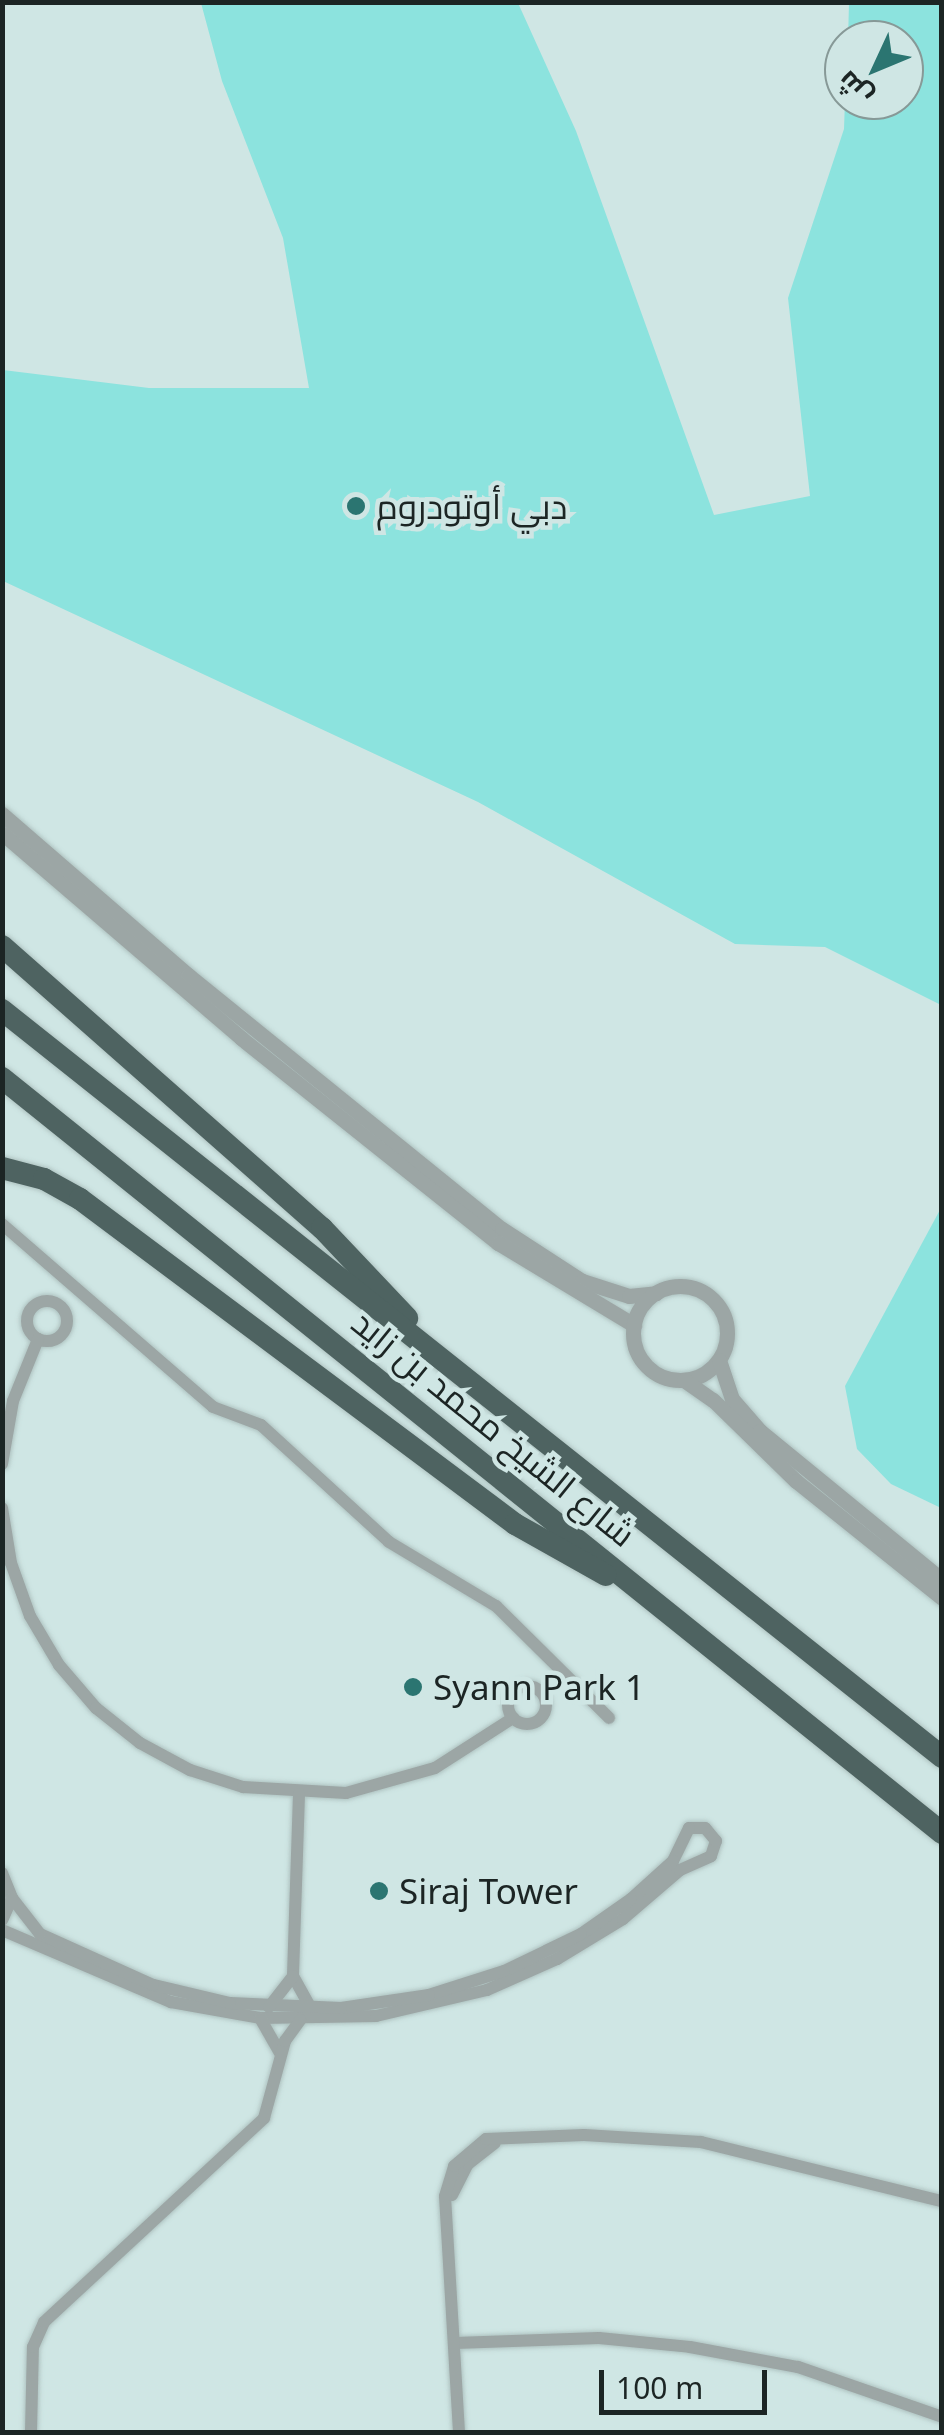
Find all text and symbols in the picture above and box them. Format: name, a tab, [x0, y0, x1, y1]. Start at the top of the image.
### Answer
north arrow	[824, 20, 924, 120]
text: ش	[828, 63, 880, 116]
place label: دبي أوتودروم	[376, 485, 567, 527]
marker: دبي أوتودروم	[345, 495, 367, 517]
street label: شارع الشيخ محمد بن زايد	[344, 1301, 644, 1555]
place label: Syann Park 1	[433, 1666, 645, 1708]
marker: Syann Park 1	[402, 1676, 424, 1698]
place label: Siraj Tower	[399, 1870, 578, 1912]
marker: Siraj Tower	[368, 1880, 390, 1902]
scale bar	[604, 2350, 772, 2412]
text: 100 m	[616, 2367, 703, 2408]

